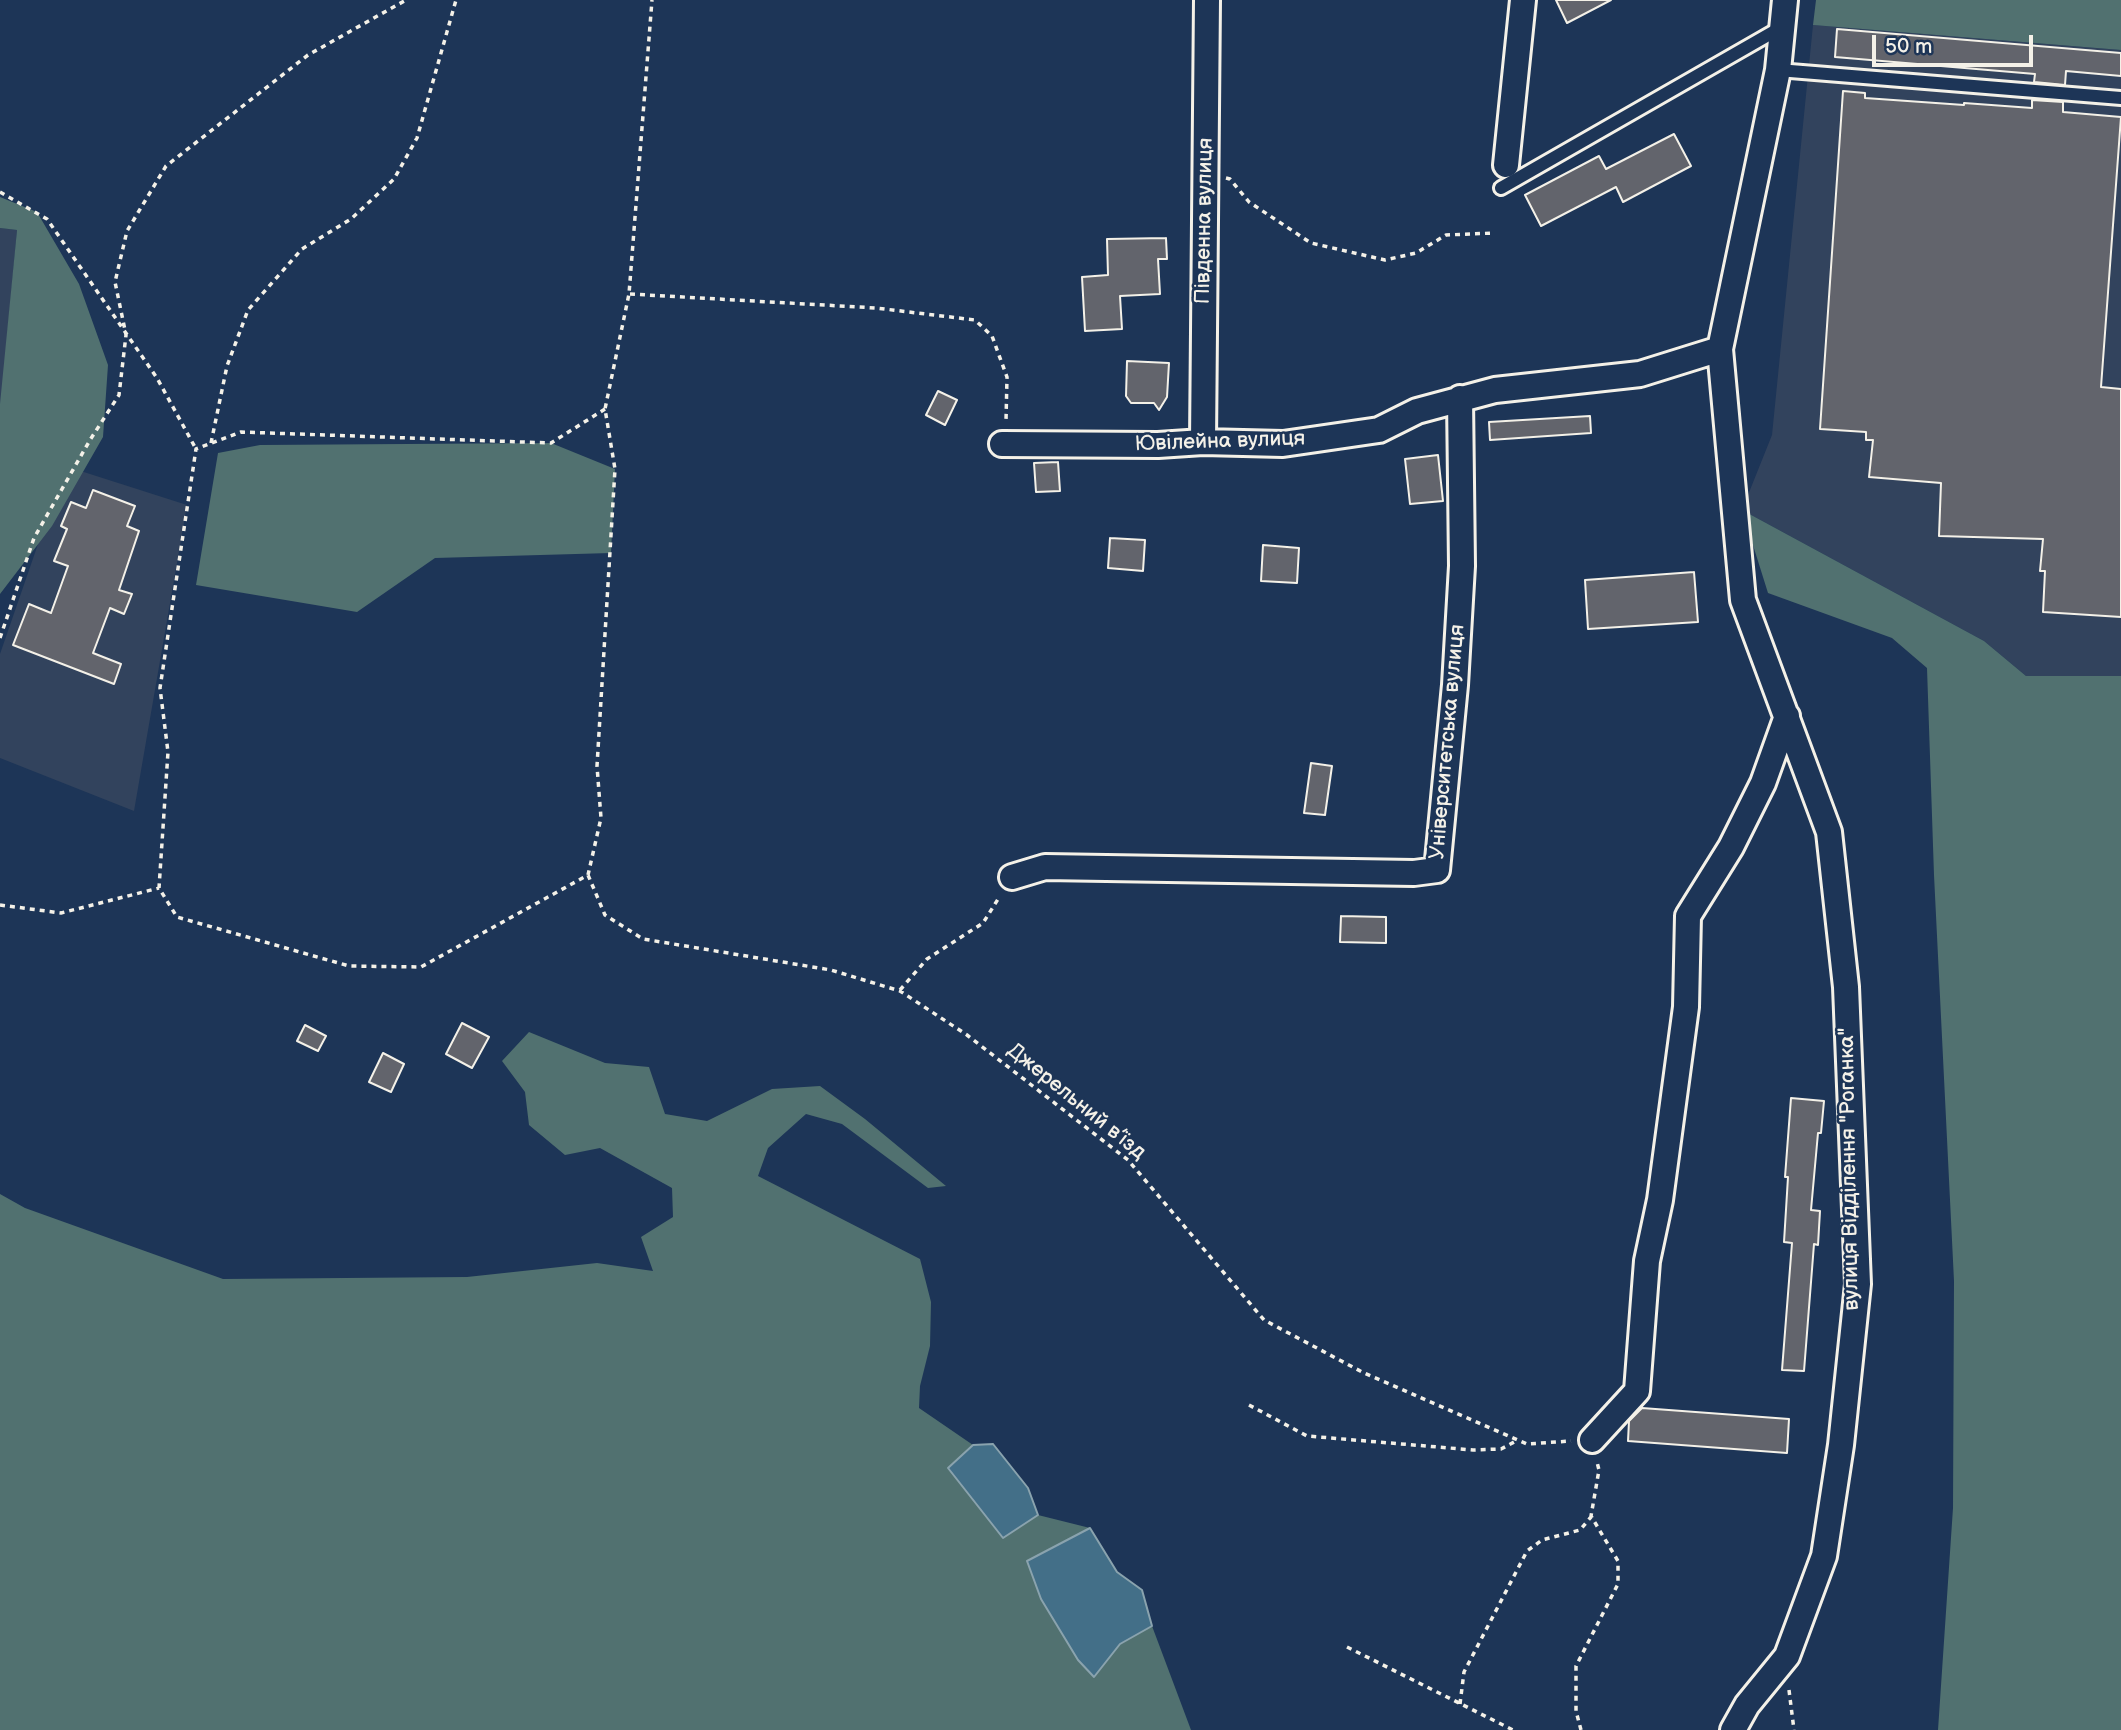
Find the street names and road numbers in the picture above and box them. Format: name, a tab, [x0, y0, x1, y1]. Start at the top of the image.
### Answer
street label: Південна вулиця	[1191, 138, 1219, 304]
street label: Ювілейна вулиця	[1134, 426, 1306, 458]
street label: Університетська вулиця	[1425, 623, 1471, 861]
street label: вулиця Відділення "Роганка"	[1835, 1027, 1865, 1311]
street label: Джерельний в’їзд	[1002, 1038, 1150, 1166]

